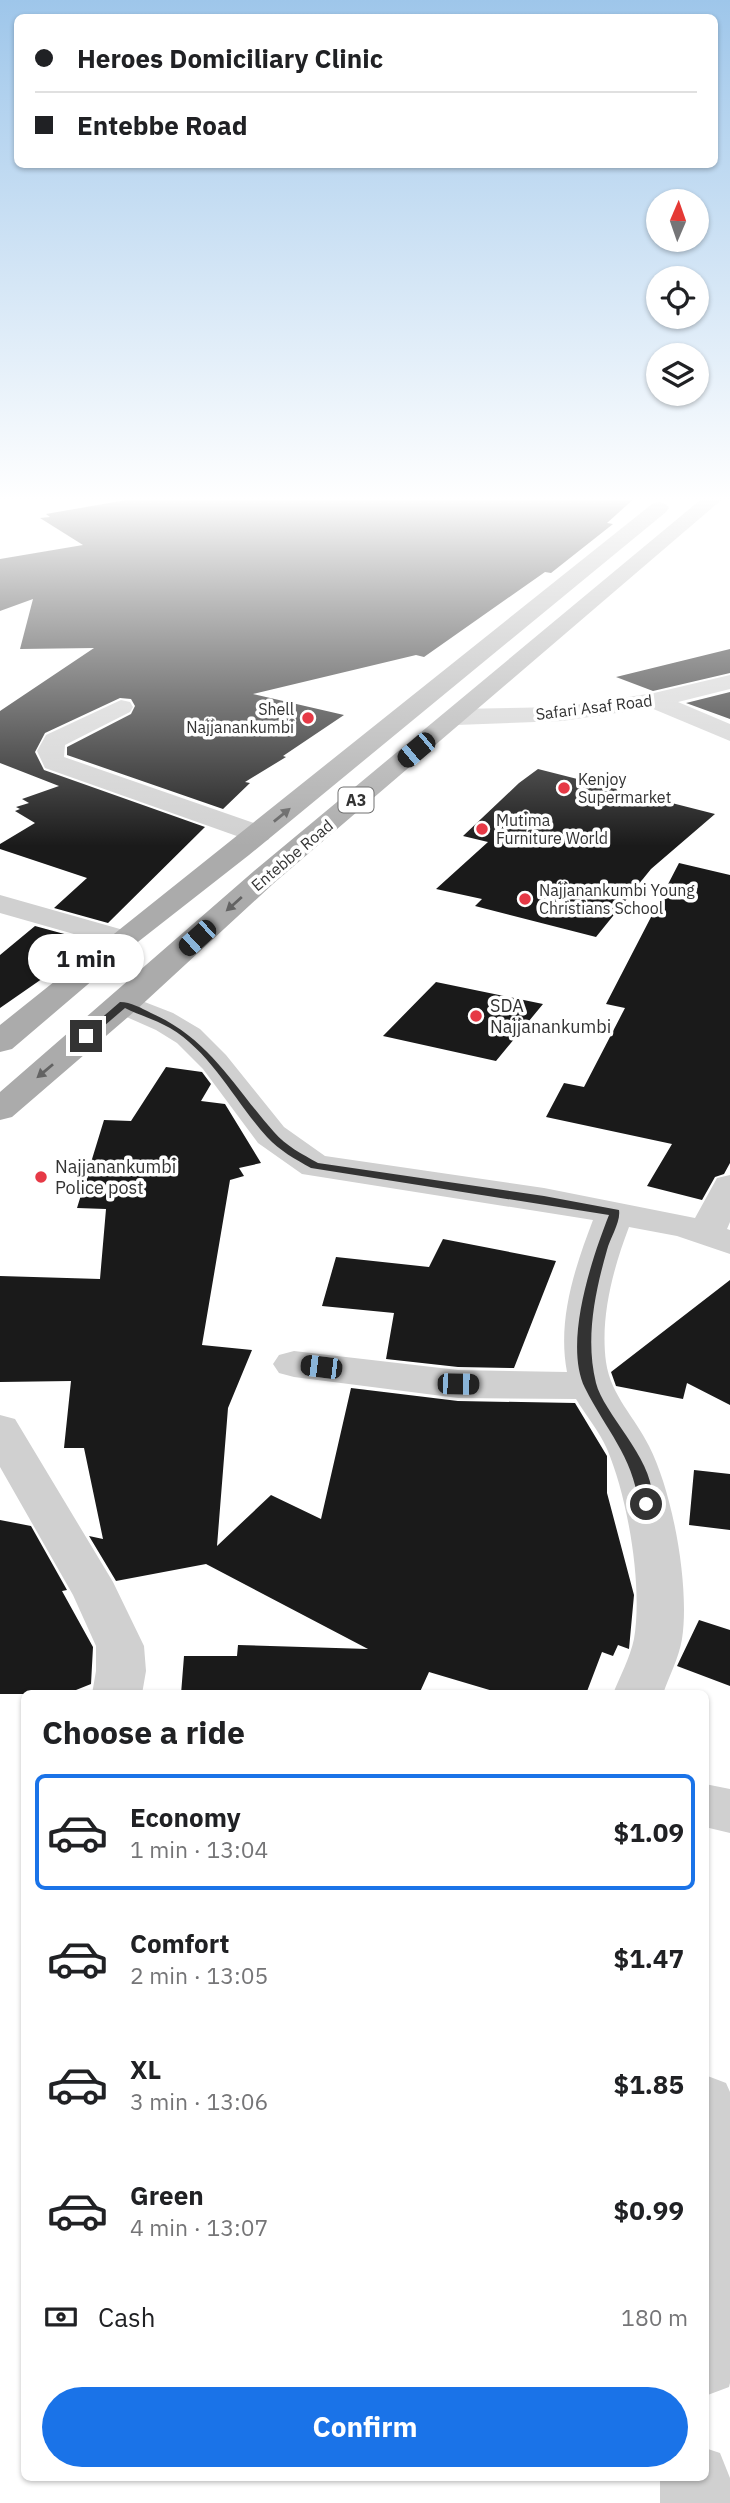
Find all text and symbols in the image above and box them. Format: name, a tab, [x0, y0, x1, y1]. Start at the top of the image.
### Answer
text: Heroes Domiciliary Clinic	[77, 41, 383, 75]
text: Entebbe Road	[77, 108, 248, 142]
north arrow	[646, 189, 709, 252]
map controls	[646, 189, 709, 406]
button: locate	[646, 266, 709, 329]
button: layers	[646, 343, 709, 406]
street label: Safari Asaf Road	[534, 690, 654, 724]
place label: Shell Najjanankumbi	[186, 699, 294, 737]
marker: Shell Najjanankumbi	[300, 710, 316, 726]
car	[394, 728, 439, 772]
place label: Kenjoy Supermarket	[578, 769, 671, 807]
marker: Kenjoy Supermarket	[556, 780, 572, 796]
road number: A3	[338, 788, 374, 813]
one-way arrow	[272, 807, 290, 822]
place label: Mutima Furniture World	[496, 810, 608, 848]
street label: Entebbe Road	[247, 815, 337, 895]
marker: Mutima Furniture World	[474, 821, 490, 837]
place label: Najjanankumbi Young Christians School	[539, 880, 695, 918]
marker: Najjanankumbi Young Christians School	[517, 891, 533, 907]
one-way arrow	[226, 896, 243, 912]
car	[175, 916, 220, 960]
callout: 1 min	[28, 934, 144, 984]
text: 1 min	[56, 943, 116, 973]
place label: SDA Najjanankumbi	[490, 994, 611, 1038]
marker: SDA Najjanankumbi	[468, 1008, 484, 1024]
route end	[70, 1020, 102, 1052]
one-way arrow	[37, 1063, 54, 1078]
place label: Najjanankumbi Police post	[55, 1155, 176, 1199]
marker: Najjanankumbi Police post	[33, 1169, 49, 1185]
car	[299, 1354, 344, 1380]
car	[437, 1373, 480, 1395]
route start	[630, 1488, 662, 1520]
text: Choose a ride	[42, 1711, 245, 1753]
text: Economy	[130, 1800, 241, 1834]
icon: car	[46, 1801, 109, 1864]
text: $1.09	[614, 1815, 684, 1849]
text: 1 min · 13:04	[130, 1834, 268, 1864]
text: Comfort	[130, 1926, 229, 1960]
icon: car	[46, 1927, 109, 1990]
text: $1.47	[614, 1941, 684, 1975]
text: 2 min · 13:05	[130, 1960, 268, 1990]
text: XL	[130, 2052, 161, 2086]
icon: car	[46, 2053, 109, 2116]
text: $1.85	[614, 2067, 684, 2101]
text: 3 min · 13:06	[130, 2086, 268, 2116]
text: Green	[130, 2178, 204, 2212]
icon: car	[46, 2179, 109, 2242]
text: $0.99	[614, 2193, 684, 2227]
text: 4 min · 13:07	[130, 2212, 268, 2242]
icon: cash	[42, 2298, 80, 2336]
text: Cash	[98, 2300, 155, 2334]
text: 180 m	[621, 2302, 688, 2332]
button: Confirm	[42, 2387, 688, 2467]

